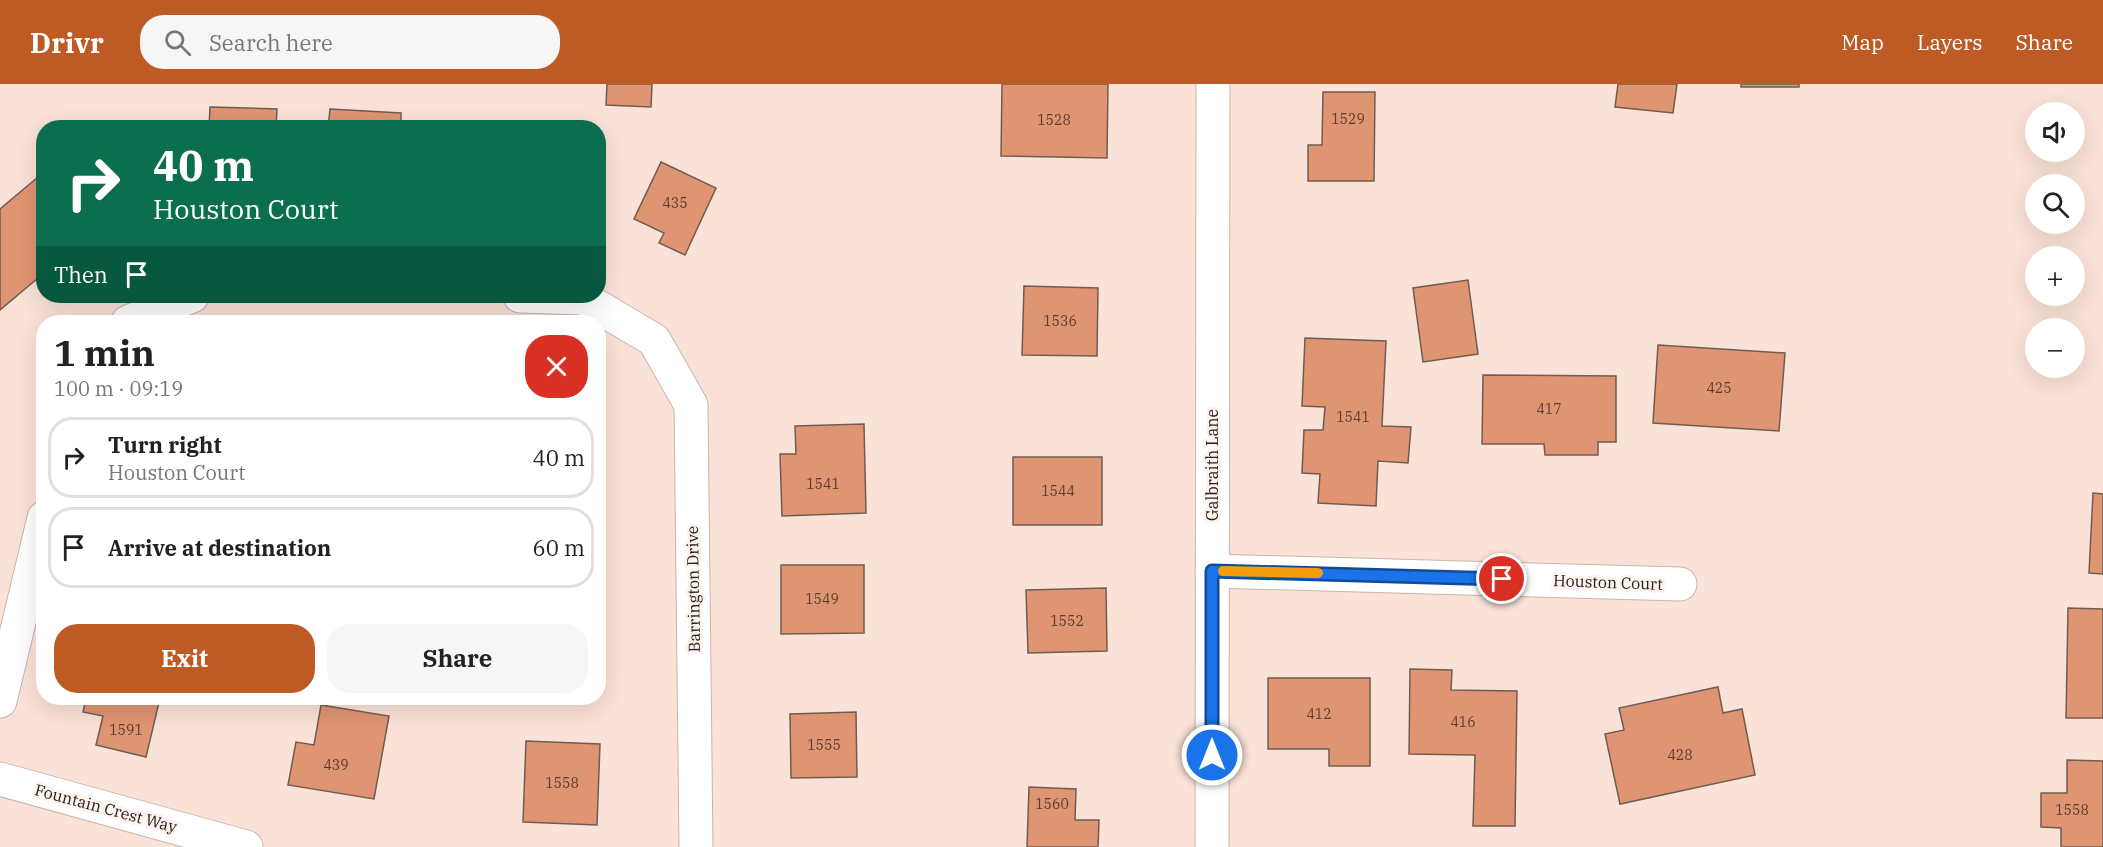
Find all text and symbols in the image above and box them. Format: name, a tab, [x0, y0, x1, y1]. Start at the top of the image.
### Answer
search box	[140, 15, 560, 69]
text: Drivr	[30, 24, 104, 61]
icon: search	[161, 26, 194, 59]
text: Search here	[209, 28, 333, 57]
text: Map	[1841, 28, 1884, 56]
text: Layers	[1917, 28, 1983, 56]
text: Share	[2016, 28, 2073, 56]
map controls	[2025, 102, 2085, 378]
button: sound	[2025, 102, 2085, 162]
house number: 1529	[1331, 110, 1365, 128]
house number: 1528	[1037, 111, 1071, 129]
text: 40 m	[153, 138, 254, 193]
icon: right	[54, 144, 132, 222]
button: search	[2025, 174, 2085, 234]
text: Houston Court	[153, 191, 338, 226]
house number: 435	[662, 194, 688, 212]
button: +	[2025, 246, 2085, 306]
icon: arrive	[120, 258, 153, 291]
text: Then	[54, 260, 108, 289]
house number: 1536	[1043, 312, 1077, 330]
button: −	[2025, 318, 2085, 378]
text: 1 min	[54, 329, 155, 376]
button: close	[525, 335, 588, 398]
text: 100 m · 09:19	[54, 375, 183, 402]
house number: 425	[1706, 379, 1732, 397]
house number: 417	[1536, 400, 1562, 418]
house number: 1541	[1336, 408, 1370, 426]
street label: Galbraith Lane	[1202, 409, 1222, 521]
text: Turn right	[108, 430, 222, 459]
icon: right	[57, 441, 90, 474]
text: 40 m	[533, 443, 585, 472]
text: Houston Court	[108, 459, 245, 486]
house number: 1541	[806, 475, 840, 493]
house number: 1544	[1041, 482, 1075, 500]
street label: Barrington Drive	[682, 526, 704, 652]
icon: arrive	[57, 531, 90, 564]
text: Arrive at destination	[108, 533, 331, 562]
text: 60 m	[533, 533, 585, 562]
pin	[1476, 553, 1527, 604]
icon: arrive	[1485, 562, 1518, 595]
street label: Houston Court	[1553, 570, 1664, 594]
house number: 1549	[805, 590, 839, 608]
house number: 1552	[1050, 612, 1084, 630]
button: Exit	[54, 624, 315, 693]
button: Share	[327, 624, 588, 693]
house number: 412	[1306, 705, 1332, 723]
house number: 416	[1450, 713, 1476, 731]
house number: 1591	[109, 721, 143, 739]
position arrow	[1180, 723, 1244, 787]
house number: 1555	[807, 736, 841, 754]
house number: 428	[1667, 746, 1693, 764]
house number: 439	[323, 756, 349, 774]
house number: 1558	[545, 774, 579, 792]
street label: Fountain Crest Way	[33, 779, 180, 837]
house number: 1560	[1035, 795, 1069, 813]
house number: 1558	[2055, 801, 2089, 819]

